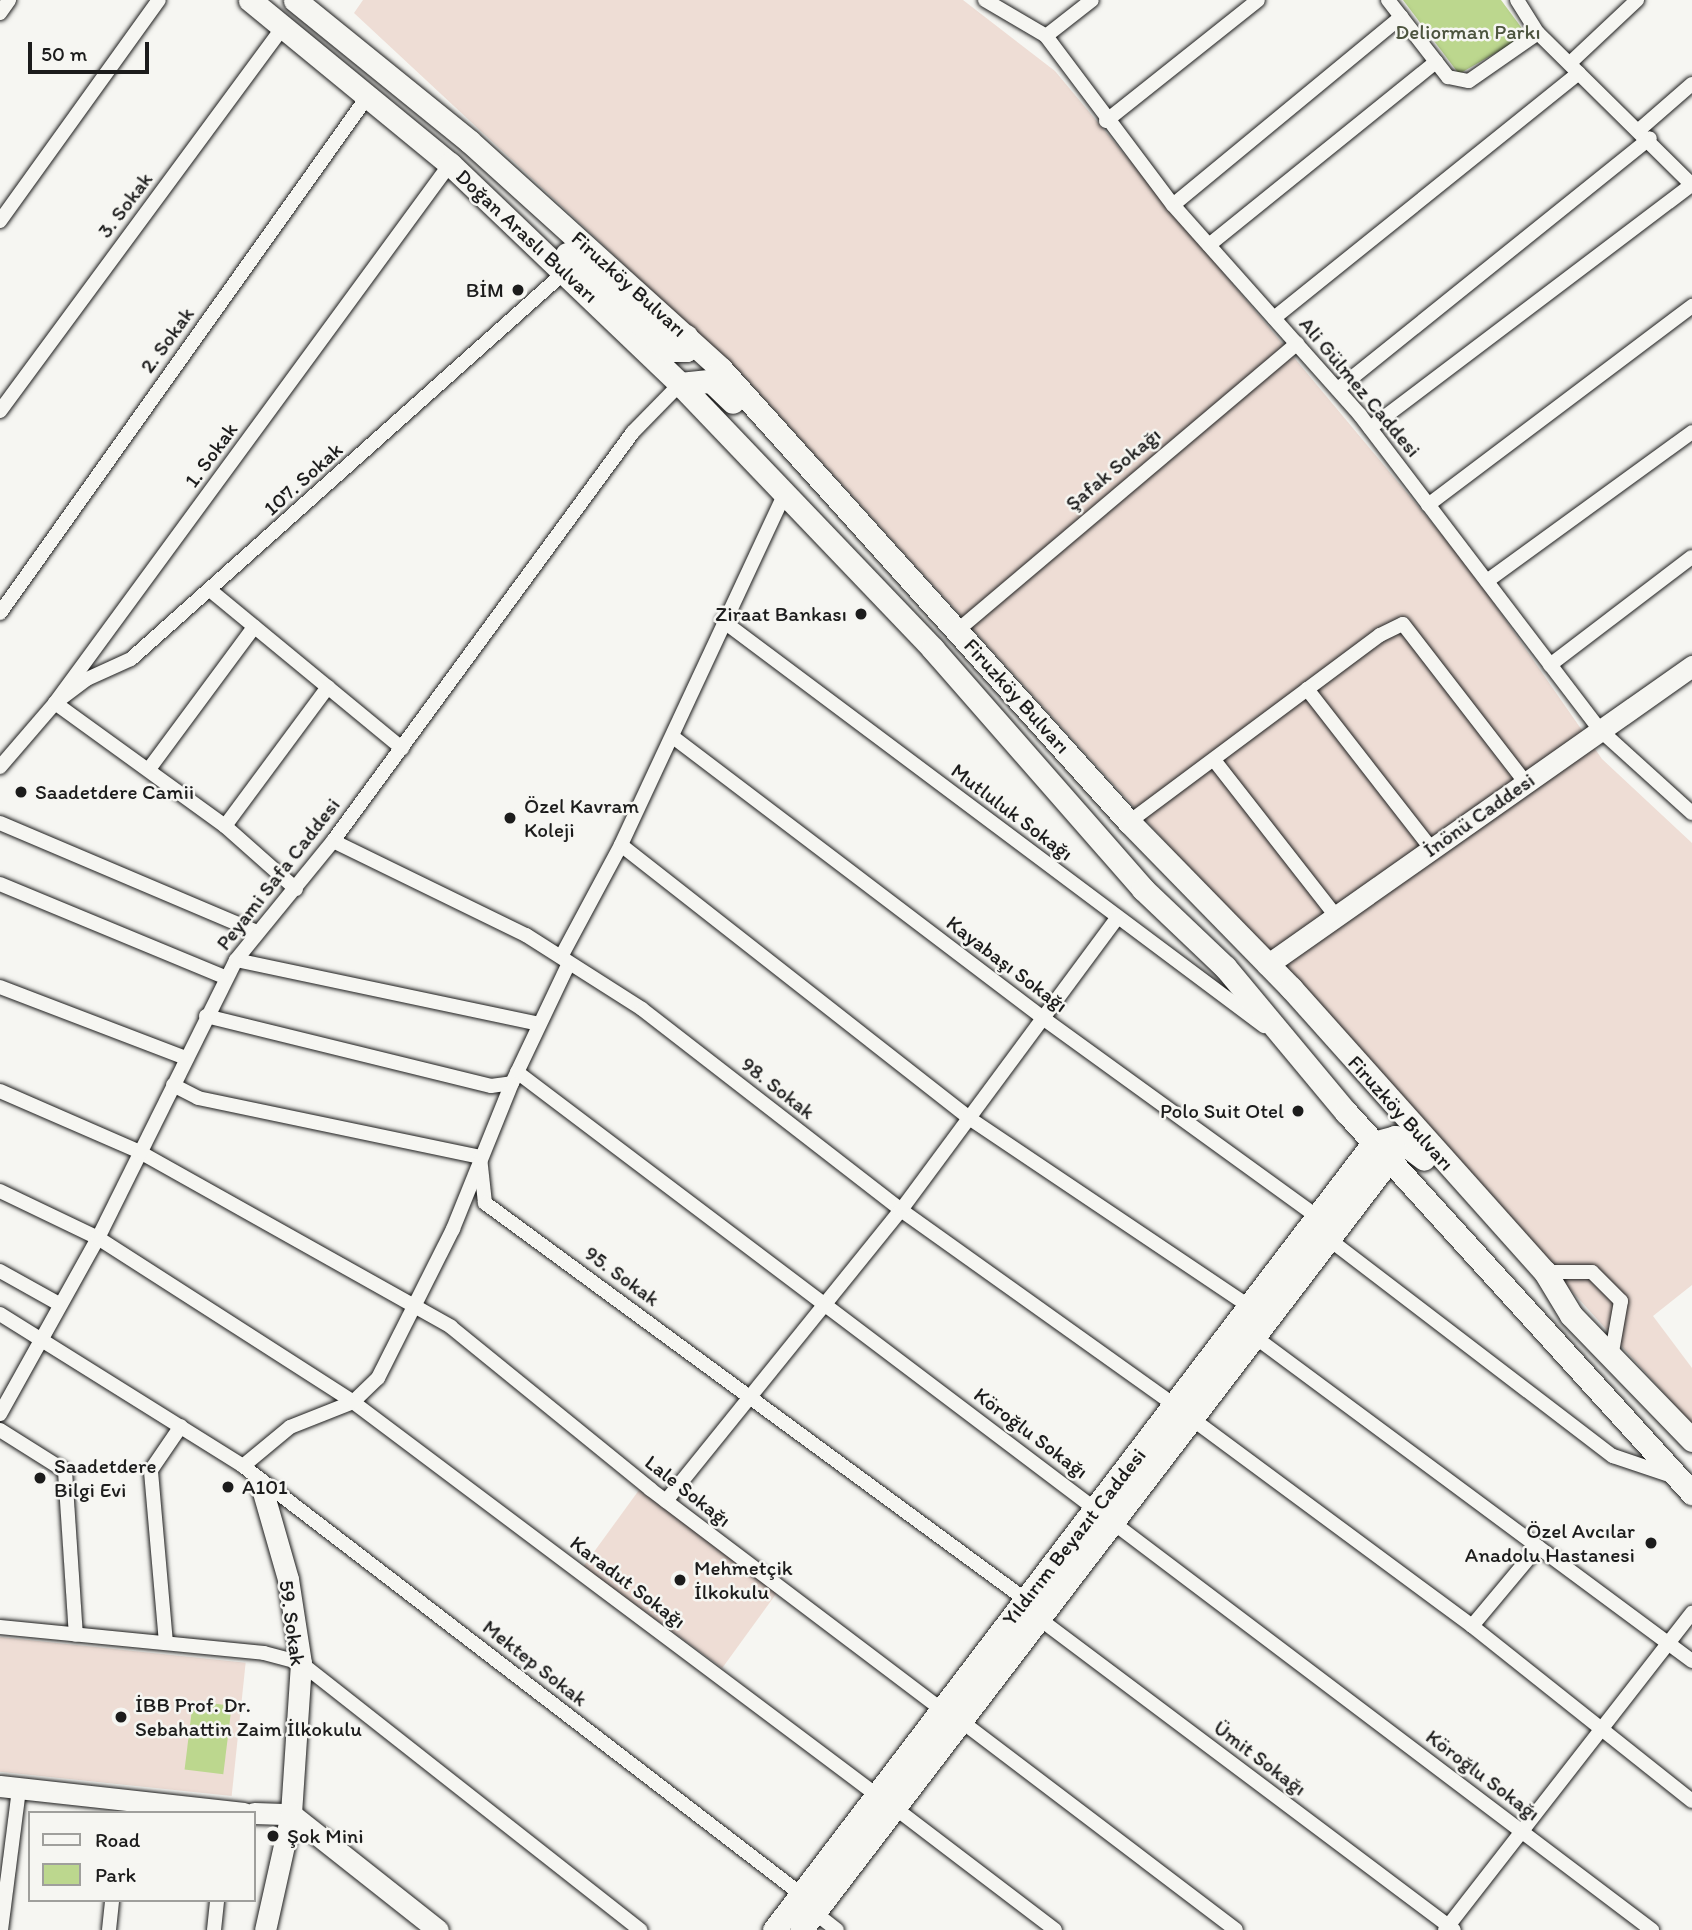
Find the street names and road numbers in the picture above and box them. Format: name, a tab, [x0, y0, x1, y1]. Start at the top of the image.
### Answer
street label: Doğan Araslı Bulvarı	[451, 164, 603, 308]
street label: 3. Sokak	[92, 167, 158, 243]
street label: Firuzköy Bulvarı	[566, 226, 692, 342]
street label: 2. Sokak	[135, 302, 199, 378]
street label: Ali Gülmez Caddesi	[1294, 312, 1426, 462]
street label: 1. Sokak	[179, 418, 243, 492]
street label: Şafak Sokağı	[1060, 422, 1166, 516]
street label: 107. Sokak	[258, 437, 348, 521]
street label: Firuzköy Bulvarı	[959, 633, 1075, 759]
street label: Mutluluk Sokağı	[946, 758, 1078, 866]
street label: İnönü Caddesi	[1419, 767, 1539, 863]
street label: Peyami Safa Caddesi	[211, 793, 345, 955]
street label: Kayabaşı Sokağı	[941, 910, 1073, 1018]
street label: Firuzköy Bulvarı	[1343, 1050, 1459, 1176]
street label: 98. Sokak	[736, 1051, 820, 1125]
street label: 95. Sokak	[580, 1240, 664, 1312]
street label: Köroğlu Sokağı	[969, 1382, 1093, 1484]
street label: Yıldırım Beyazıt Caddesi	[997, 1443, 1151, 1631]
street label: Lale Sokağı	[640, 1450, 736, 1532]
street label: Karadut Sokağı	[565, 1530, 691, 1634]
street label: 59. Sokak	[274, 1578, 310, 1668]
street label: Mektep Sokak	[478, 1614, 592, 1712]
street label: Ümit Sokağı	[1209, 1715, 1311, 1801]
street label: Köroğlu Sokağı	[1421, 1724, 1545, 1826]

